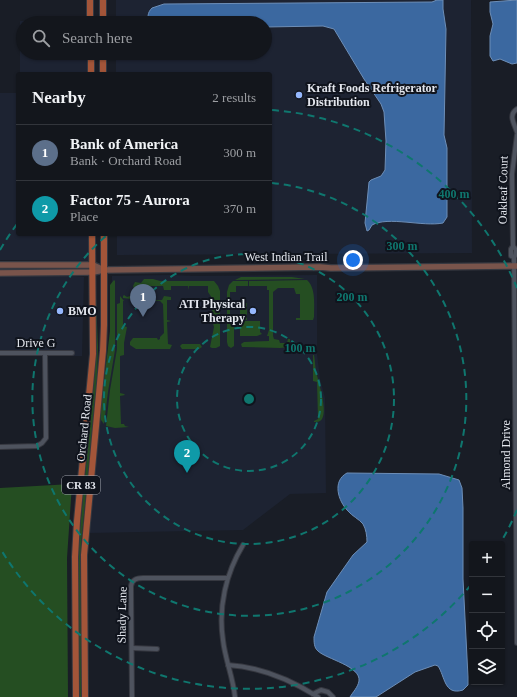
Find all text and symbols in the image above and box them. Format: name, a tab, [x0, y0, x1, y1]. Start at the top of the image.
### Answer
search box	[16, 16, 272, 60]
icon: search	[30, 27, 52, 49]
text: Search here	[62, 30, 132, 46]
place label: Kraft Foods Refrigerator Distribution	[307, 81, 438, 109]
text: Nearby	[32, 88, 86, 107]
text: 2 results	[212, 90, 256, 105]
marker: Kraft Foods Refrigerator Distribution	[294, 90, 304, 100]
text: Bank of America	[70, 136, 178, 152]
text: 1	[42, 145, 48, 160]
text: 300 m	[223, 145, 256, 160]
text: Bank · Orchard Road	[70, 153, 182, 168]
street label: Oakleaf Court	[495, 155, 511, 224]
text: 400 m	[439, 187, 470, 201]
text: Factor 75 - Aurora	[70, 192, 190, 208]
text: 2	[42, 201, 48, 216]
text: 370 m	[223, 201, 256, 216]
text: Place	[70, 209, 98, 224]
text: 300 m	[387, 239, 418, 253]
street label: West Indian Trail	[244, 250, 328, 264]
your location	[343, 250, 363, 270]
pin: 1	[130, 284, 156, 317]
text: 200 m	[337, 290, 368, 304]
place label: ATI Physical Therapy	[179, 297, 246, 325]
place label: BMO	[68, 304, 97, 318]
marker: BMO	[55, 306, 65, 316]
marker: ATI Physical Therapy	[248, 306, 258, 316]
street label: Drive G	[17, 336, 56, 350]
text: 100 m	[285, 341, 316, 355]
centre of rings	[242, 392, 256, 406]
street label: Orchard Road	[74, 394, 94, 462]
street label: Almond Drive	[499, 420, 513, 490]
pin: 2	[174, 440, 200, 473]
road number: CR 83	[62, 476, 100, 494]
map controls	[469, 541, 505, 685]
button: +	[469, 541, 505, 577]
button: −	[469, 577, 505, 613]
street label: Shady Lane	[115, 586, 129, 644]
button: locate	[469, 613, 505, 649]
button: layers	[469, 649, 505, 685]

